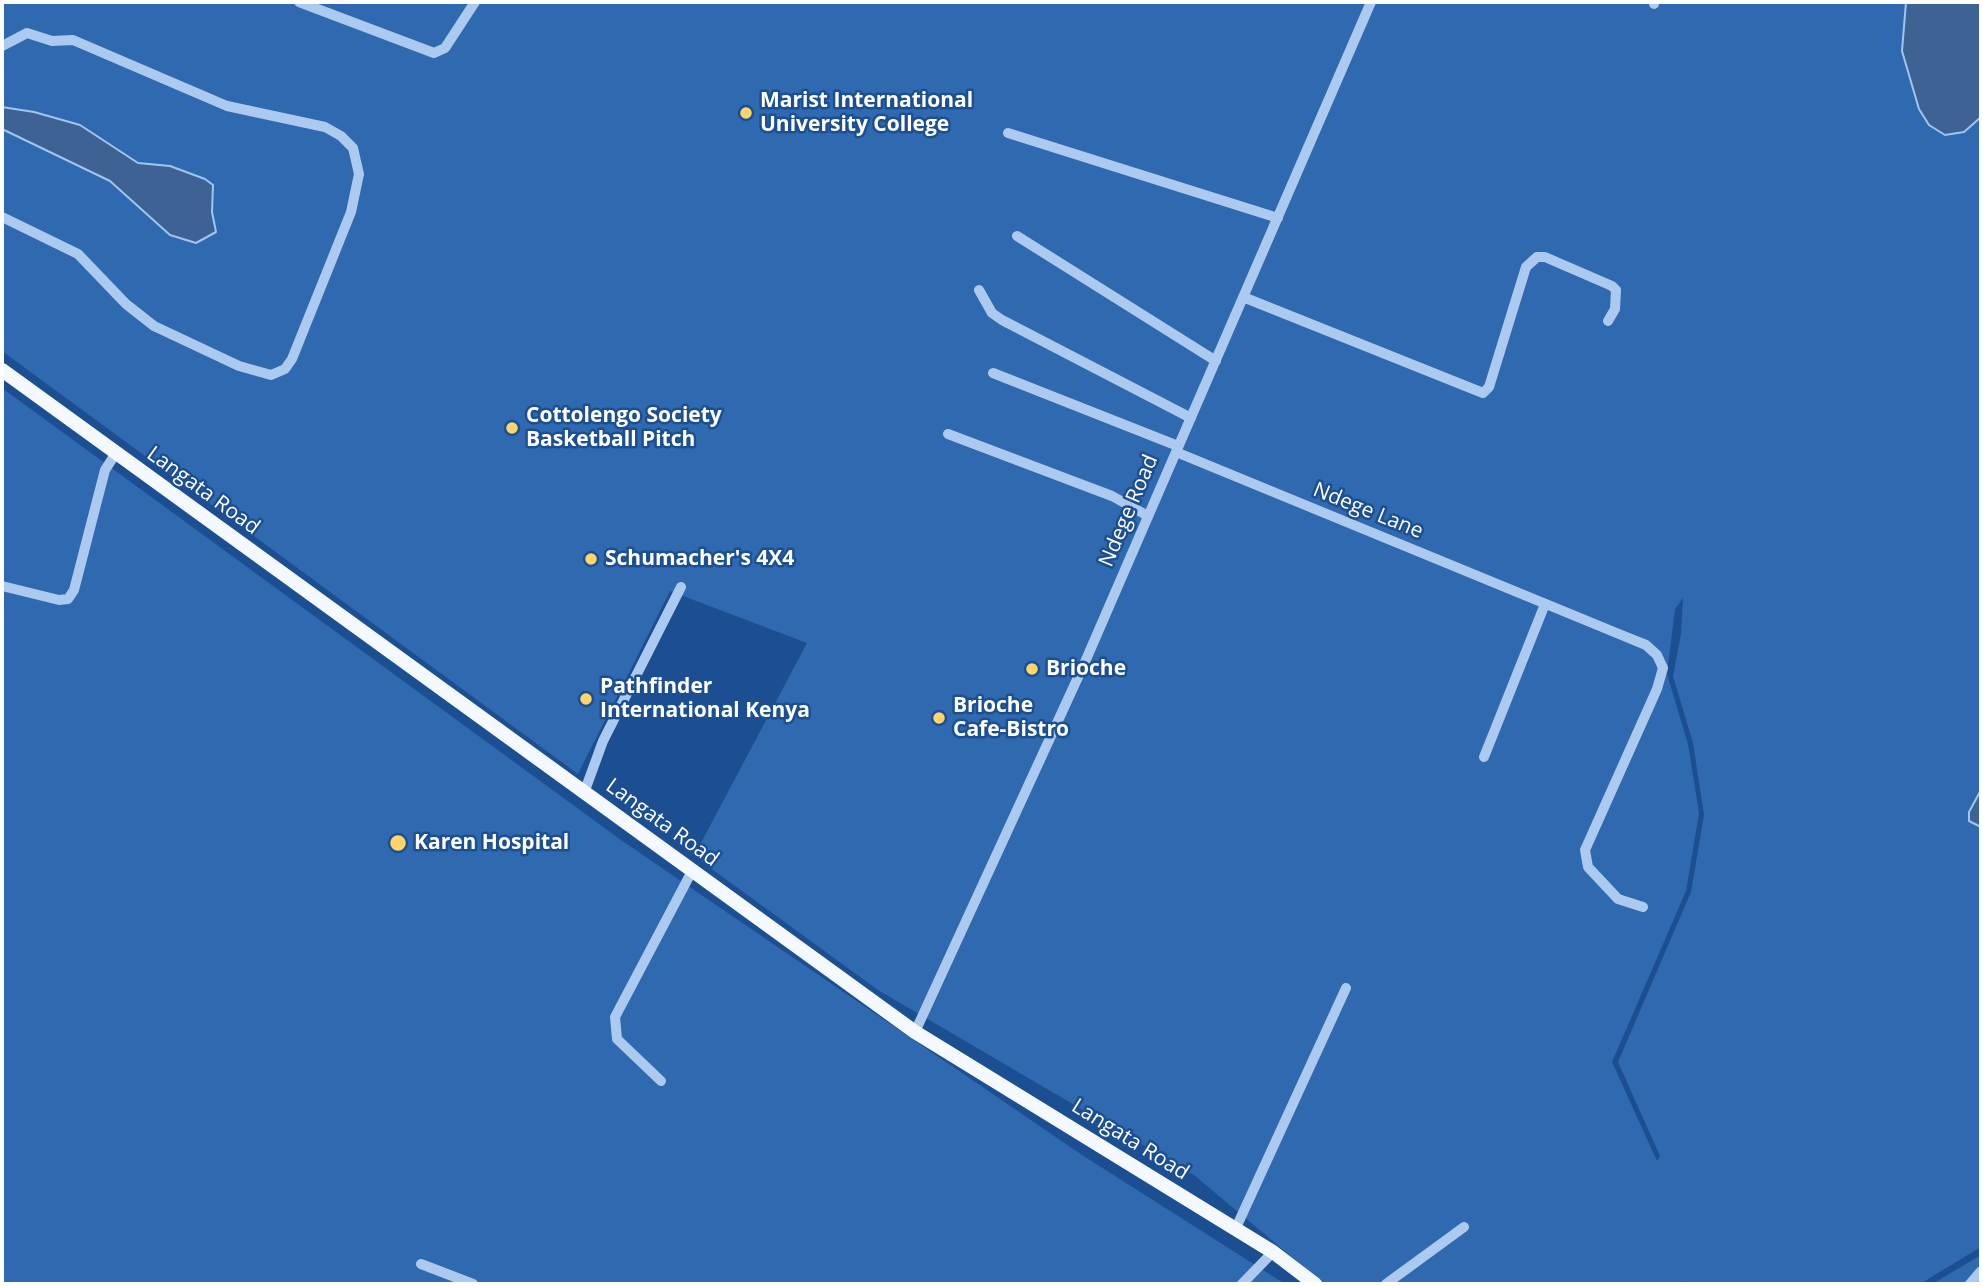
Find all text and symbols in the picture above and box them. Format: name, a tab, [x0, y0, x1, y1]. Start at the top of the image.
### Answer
place label: Marist International University College	[760, 88, 973, 138]
marker: Marist International University College	[738, 105, 754, 121]
place label: Cottolengo Society Basketball Pitch	[526, 403, 722, 453]
marker: Cottolengo Society Basketball Pitch	[504, 420, 520, 436]
street label: Langata Road	[142, 442, 264, 540]
street label: Ndege Road	[1094, 451, 1164, 571]
street label: Ndege Lane	[1309, 478, 1427, 544]
place label: Schumacher's 4X4	[605, 546, 794, 572]
marker: Schumacher's 4X4	[583, 551, 599, 567]
place label: Brioche	[1046, 656, 1126, 682]
marker: Brioche	[1024, 661, 1040, 677]
place label: Pathfinder International Kenya	[600, 674, 810, 724]
marker: Pathfinder International Kenya	[578, 691, 594, 707]
place label: Brioche Cafe-Bistro	[953, 693, 1069, 743]
marker: Brioche Cafe-Bistro	[931, 710, 947, 726]
street label: Langata Road	[601, 774, 723, 872]
place label: Karen Hospital	[414, 830, 569, 856]
marker: Karen Hospital	[388, 833, 408, 853]
street label: Langata Road	[1067, 1094, 1193, 1186]

